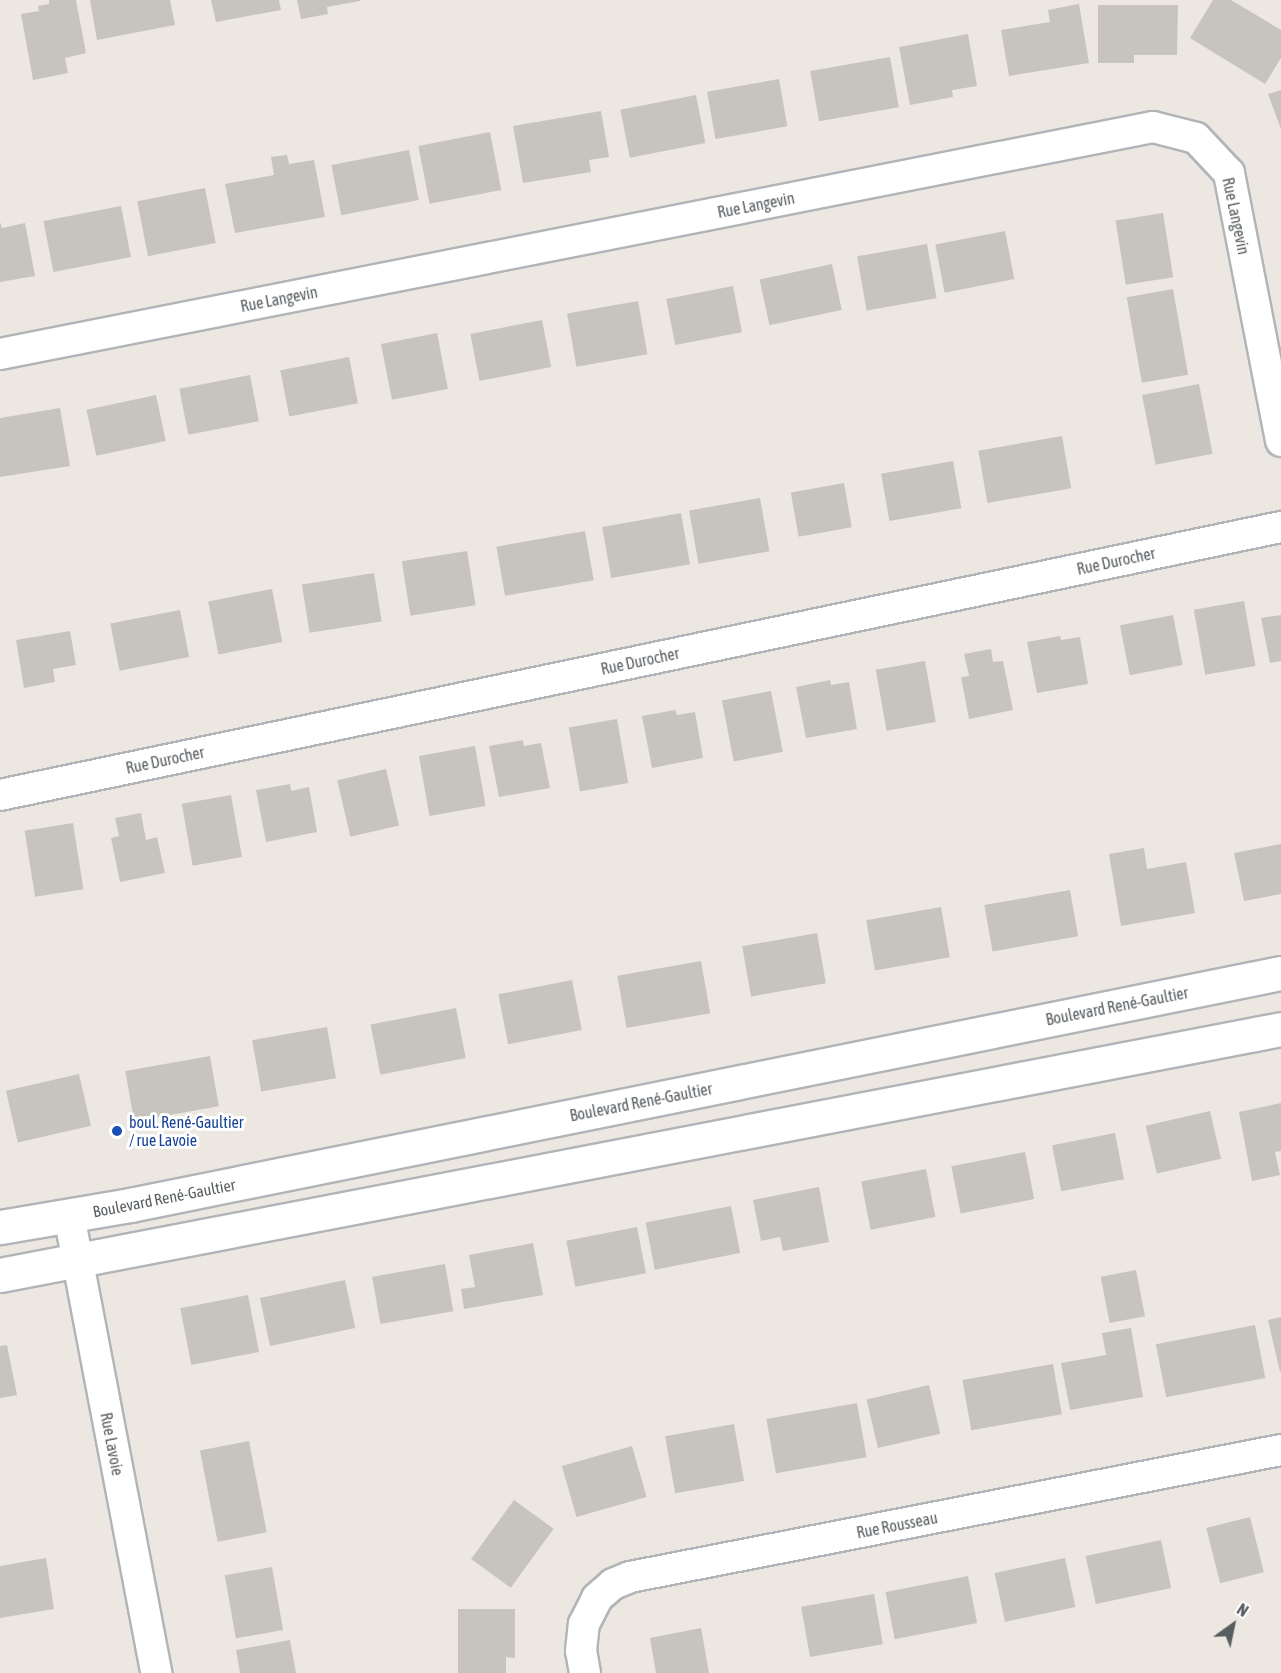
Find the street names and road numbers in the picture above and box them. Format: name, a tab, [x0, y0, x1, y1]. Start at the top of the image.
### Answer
street label: Rue Langevin	[1218, 176, 1254, 256]
street label: Rue Langevin	[716, 188, 796, 222]
street label: Rue Langevin	[239, 282, 319, 316]
street label: Rue Durocher	[1075, 543, 1157, 579]
street label: Rue Durocher	[599, 643, 681, 679]
street label: Rue Durocher	[124, 742, 206, 778]
street label: Boulevard René-Gaultier	[1044, 983, 1190, 1029]
street label: Boulevard René-Gaultier	[568, 1079, 714, 1125]
street label: Boulevard René-Gaultier	[91, 1175, 237, 1221]
street label: Rue Lavoie	[96, 1411, 128, 1477]
street label: Rue Rousseau	[855, 1508, 939, 1542]

